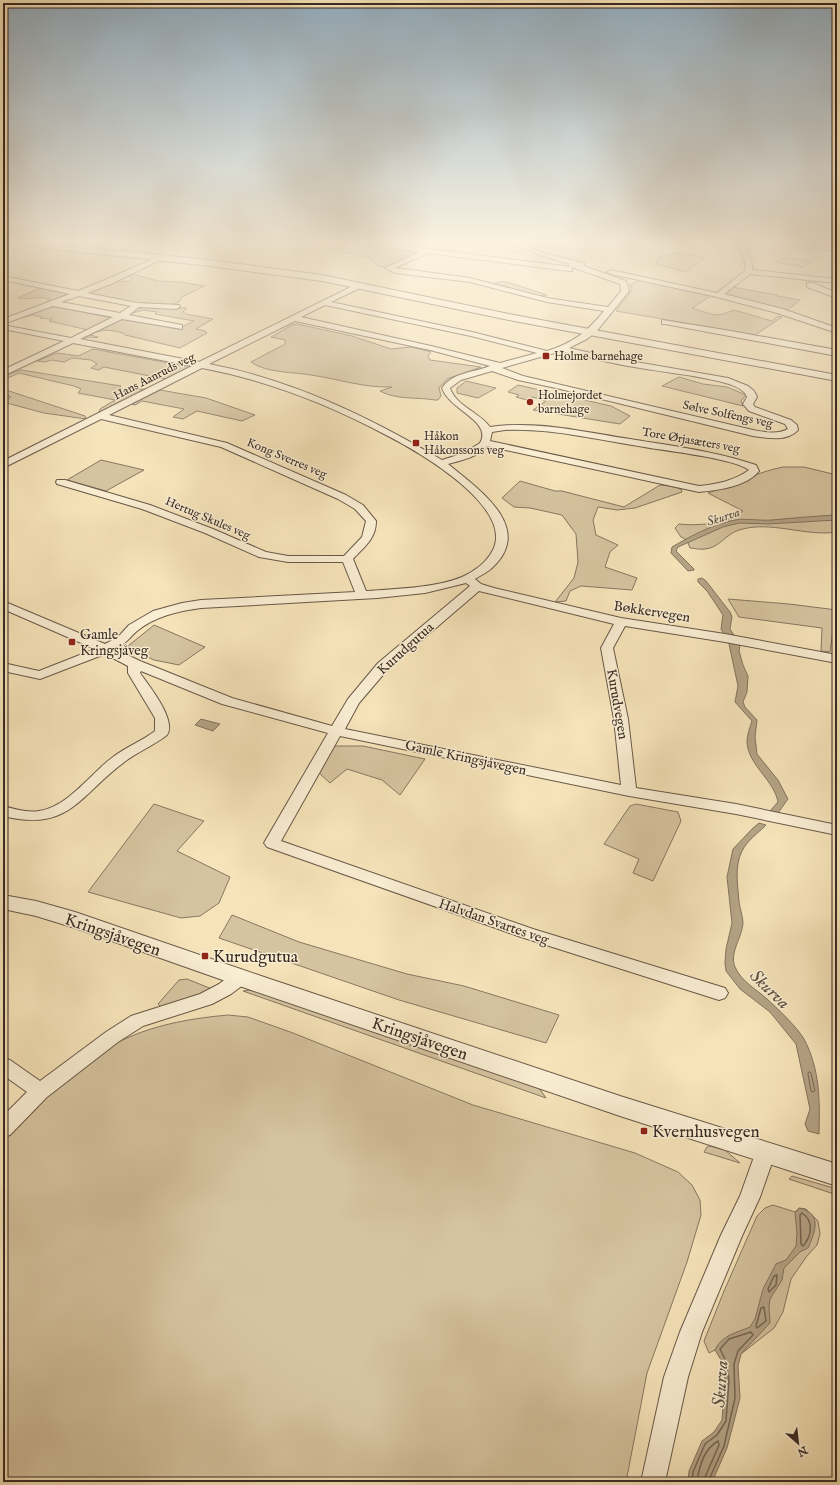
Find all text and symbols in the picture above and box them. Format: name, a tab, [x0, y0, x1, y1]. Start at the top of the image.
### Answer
street label: Hans Aanruds veg	[111, 349, 198, 403]
place label: Holme barnehage	[554, 349, 643, 364]
marker: Holme barnehage	[541, 351, 551, 361]
place label: Holmejordet barnehage	[538, 388, 602, 417]
marker: Holmejordet barnehage	[525, 397, 535, 407]
street label: Sølve Solfengs veg	[681, 398, 775, 431]
street label: Tore Ørjasæters veg	[641, 424, 742, 457]
place label: Håkon Håkonssons veg	[424, 429, 505, 458]
street label: Kong Sverres veg	[244, 435, 330, 482]
marker: Håkon Håkonssons veg	[411, 438, 421, 448]
street label: Hertug Skules veg	[163, 494, 253, 543]
water label: Skurva	[705, 504, 743, 531]
street label: Bøkkervegen	[612, 597, 692, 627]
street label: Kurudgutua	[374, 618, 438, 679]
place label: Gamle Kringsjåveg	[80, 626, 149, 660]
marker: Gamle Kringsjåveg	[67, 637, 77, 647]
street label: Kurudvegen	[602, 668, 632, 741]
street label: Gamle Kringsjåvegen	[404, 736, 529, 780]
street label: Halvdan Svartes veg	[436, 895, 552, 949]
street label: Kringsjåvegen	[62, 909, 163, 962]
place label: Kurudgutua	[213, 947, 299, 968]
marker: Kurudgutua	[200, 951, 210, 961]
water label: Skurva	[744, 965, 794, 1015]
street label: Kringsjåvegen	[369, 1013, 470, 1066]
place label: Kvernhusvegen	[652, 1122, 760, 1143]
marker: Kvernhusvegen	[639, 1126, 649, 1136]
water label: Skurva	[708, 1360, 735, 1409]
north arrow	[778, 1423, 818, 1463]
text: N	[794, 1442, 811, 1460]

